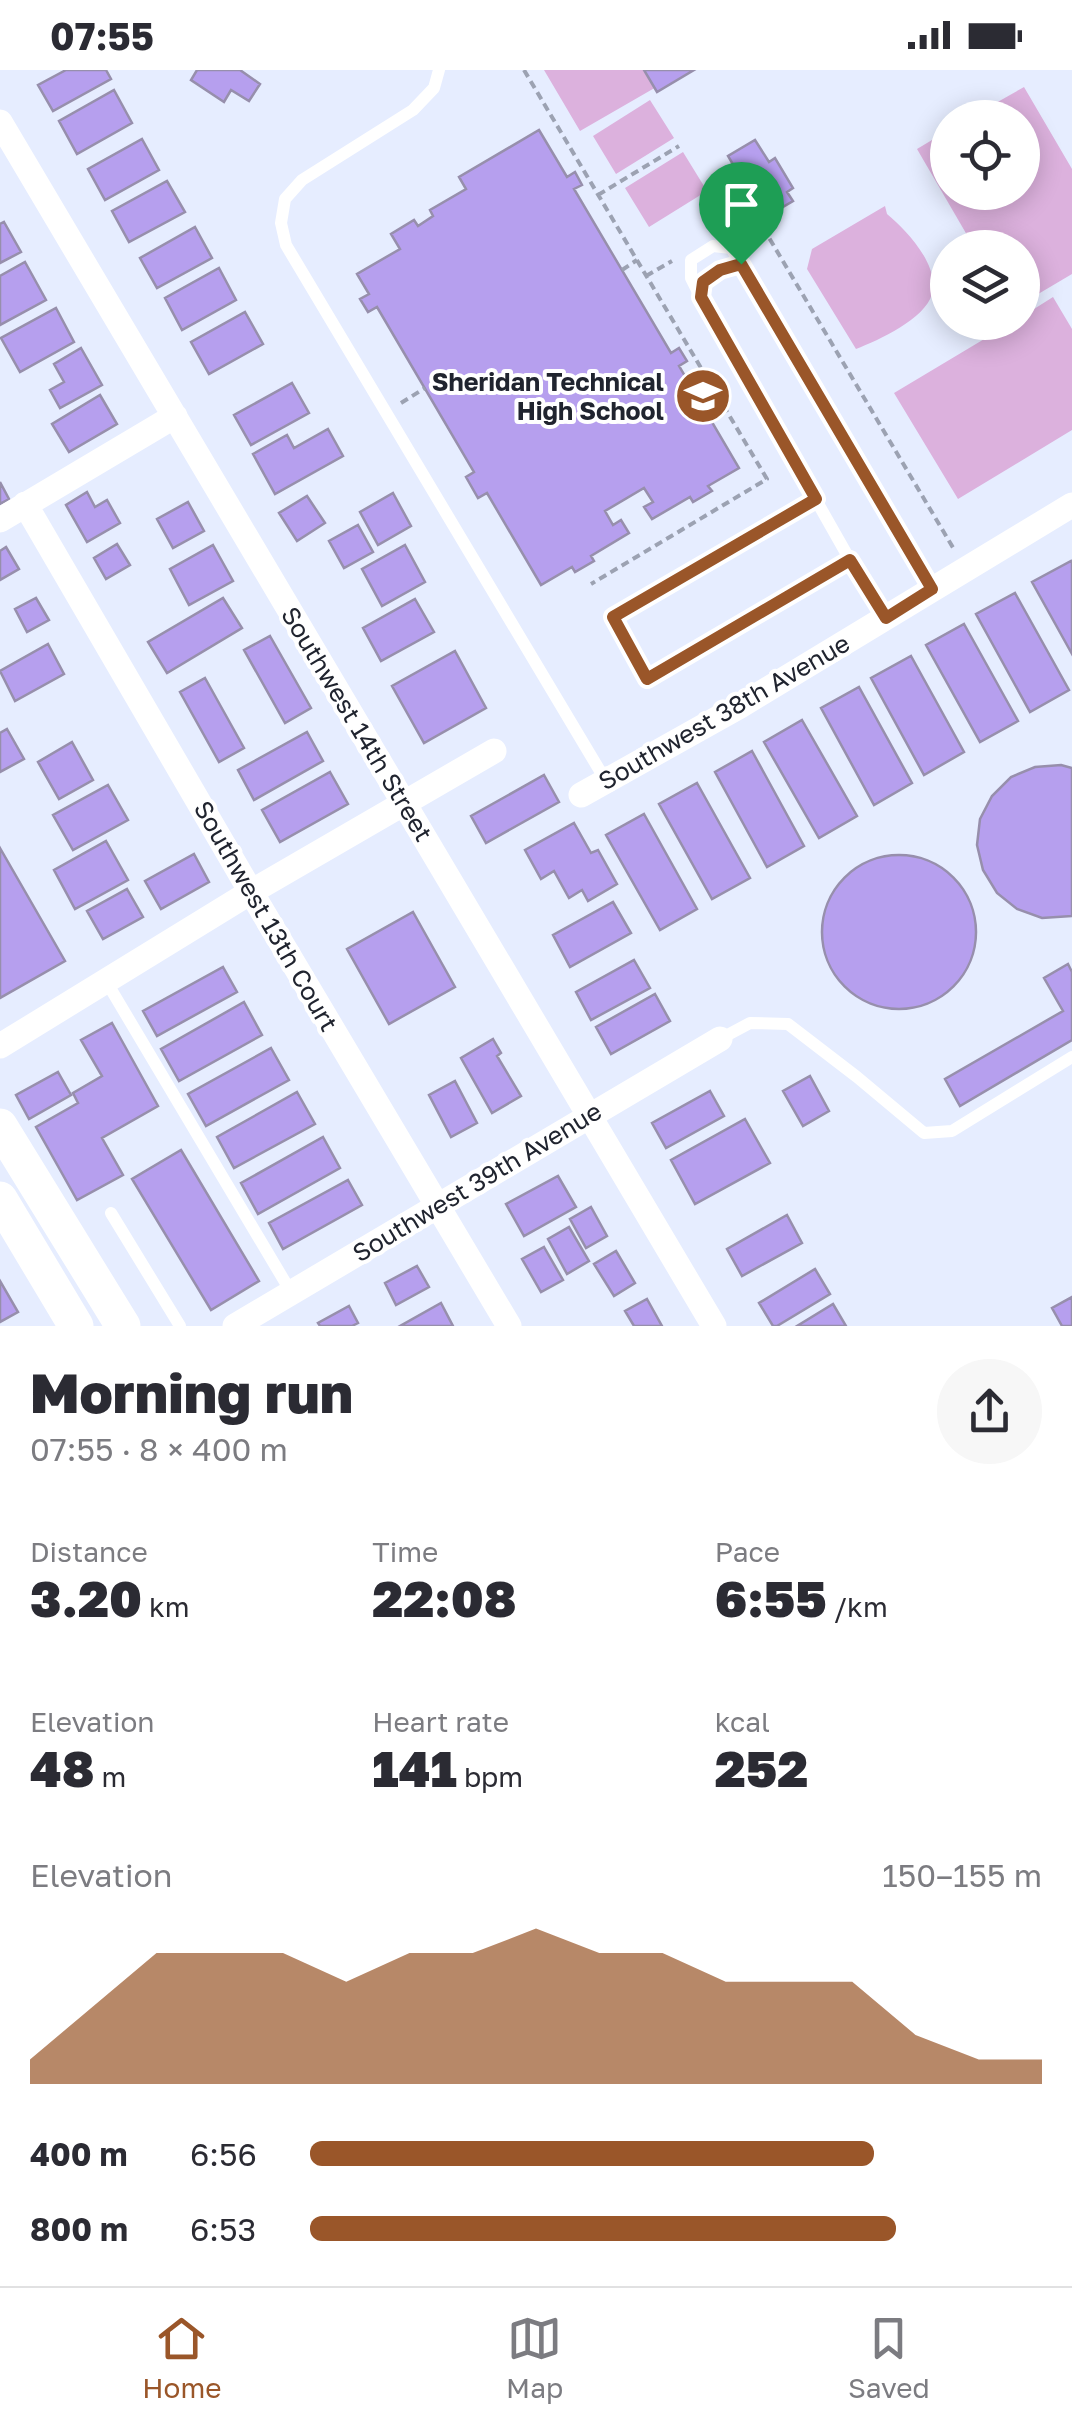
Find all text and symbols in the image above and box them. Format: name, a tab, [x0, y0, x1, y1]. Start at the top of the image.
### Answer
text: 07:55	[50, 13, 154, 58]
map controls	[930, 100, 1040, 340]
button: locate	[930, 100, 1040, 210]
pin	[699, 162, 784, 265]
icon: arrive	[714, 177, 769, 232]
button: layers	[930, 230, 1040, 340]
place label: Sheridan Technical High School	[432, 366, 664, 426]
school or university icon: Sheridan Technical High School	[673, 366, 733, 426]
street label: Southwest 14th Street	[275, 601, 440, 847]
street label: Southwest 38th Avenue	[593, 627, 855, 796]
street label: Southwest 13th Court	[188, 795, 345, 1037]
street label: Southwest 39th Avenue	[347, 1095, 607, 1268]
text: Morning run	[30, 1359, 353, 1425]
button: share	[937, 1359, 1042, 1464]
text: 07:55 · 8 × 400 m	[30, 1430, 288, 1468]
text: Distance	[30, 1535, 148, 1568]
text: Time	[372, 1535, 438, 1568]
text: Pace	[715, 1535, 780, 1568]
text: 3.20	[30, 1568, 142, 1628]
text: 22:08	[372, 1568, 517, 1628]
text: 6:55	[715, 1568, 827, 1628]
text: km	[142, 1590, 190, 1623]
text: /km	[827, 1590, 888, 1623]
text: Elevation	[30, 1705, 155, 1738]
text: Heart rate	[372, 1705, 509, 1738]
text: kcal	[715, 1705, 770, 1738]
text: 48	[30, 1738, 95, 1798]
text: 141	[372, 1738, 457, 1798]
text: 252	[715, 1738, 808, 1798]
text: m	[95, 1760, 126, 1793]
text: bpm	[457, 1760, 523, 1793]
text: Elevation	[30, 1856, 172, 1894]
text: 150–155 m	[882, 1856, 1042, 1894]
text: 400 m	[30, 2135, 128, 2173]
text: 6:56	[190, 2135, 257, 2173]
text: 800 m	[30, 2210, 128, 2248]
text: 6:53	[190, 2210, 256, 2248]
tab: Home	[142, 2311, 221, 2404]
tab: Map	[506, 2311, 563, 2404]
tab: Saved	[848, 2311, 930, 2404]

